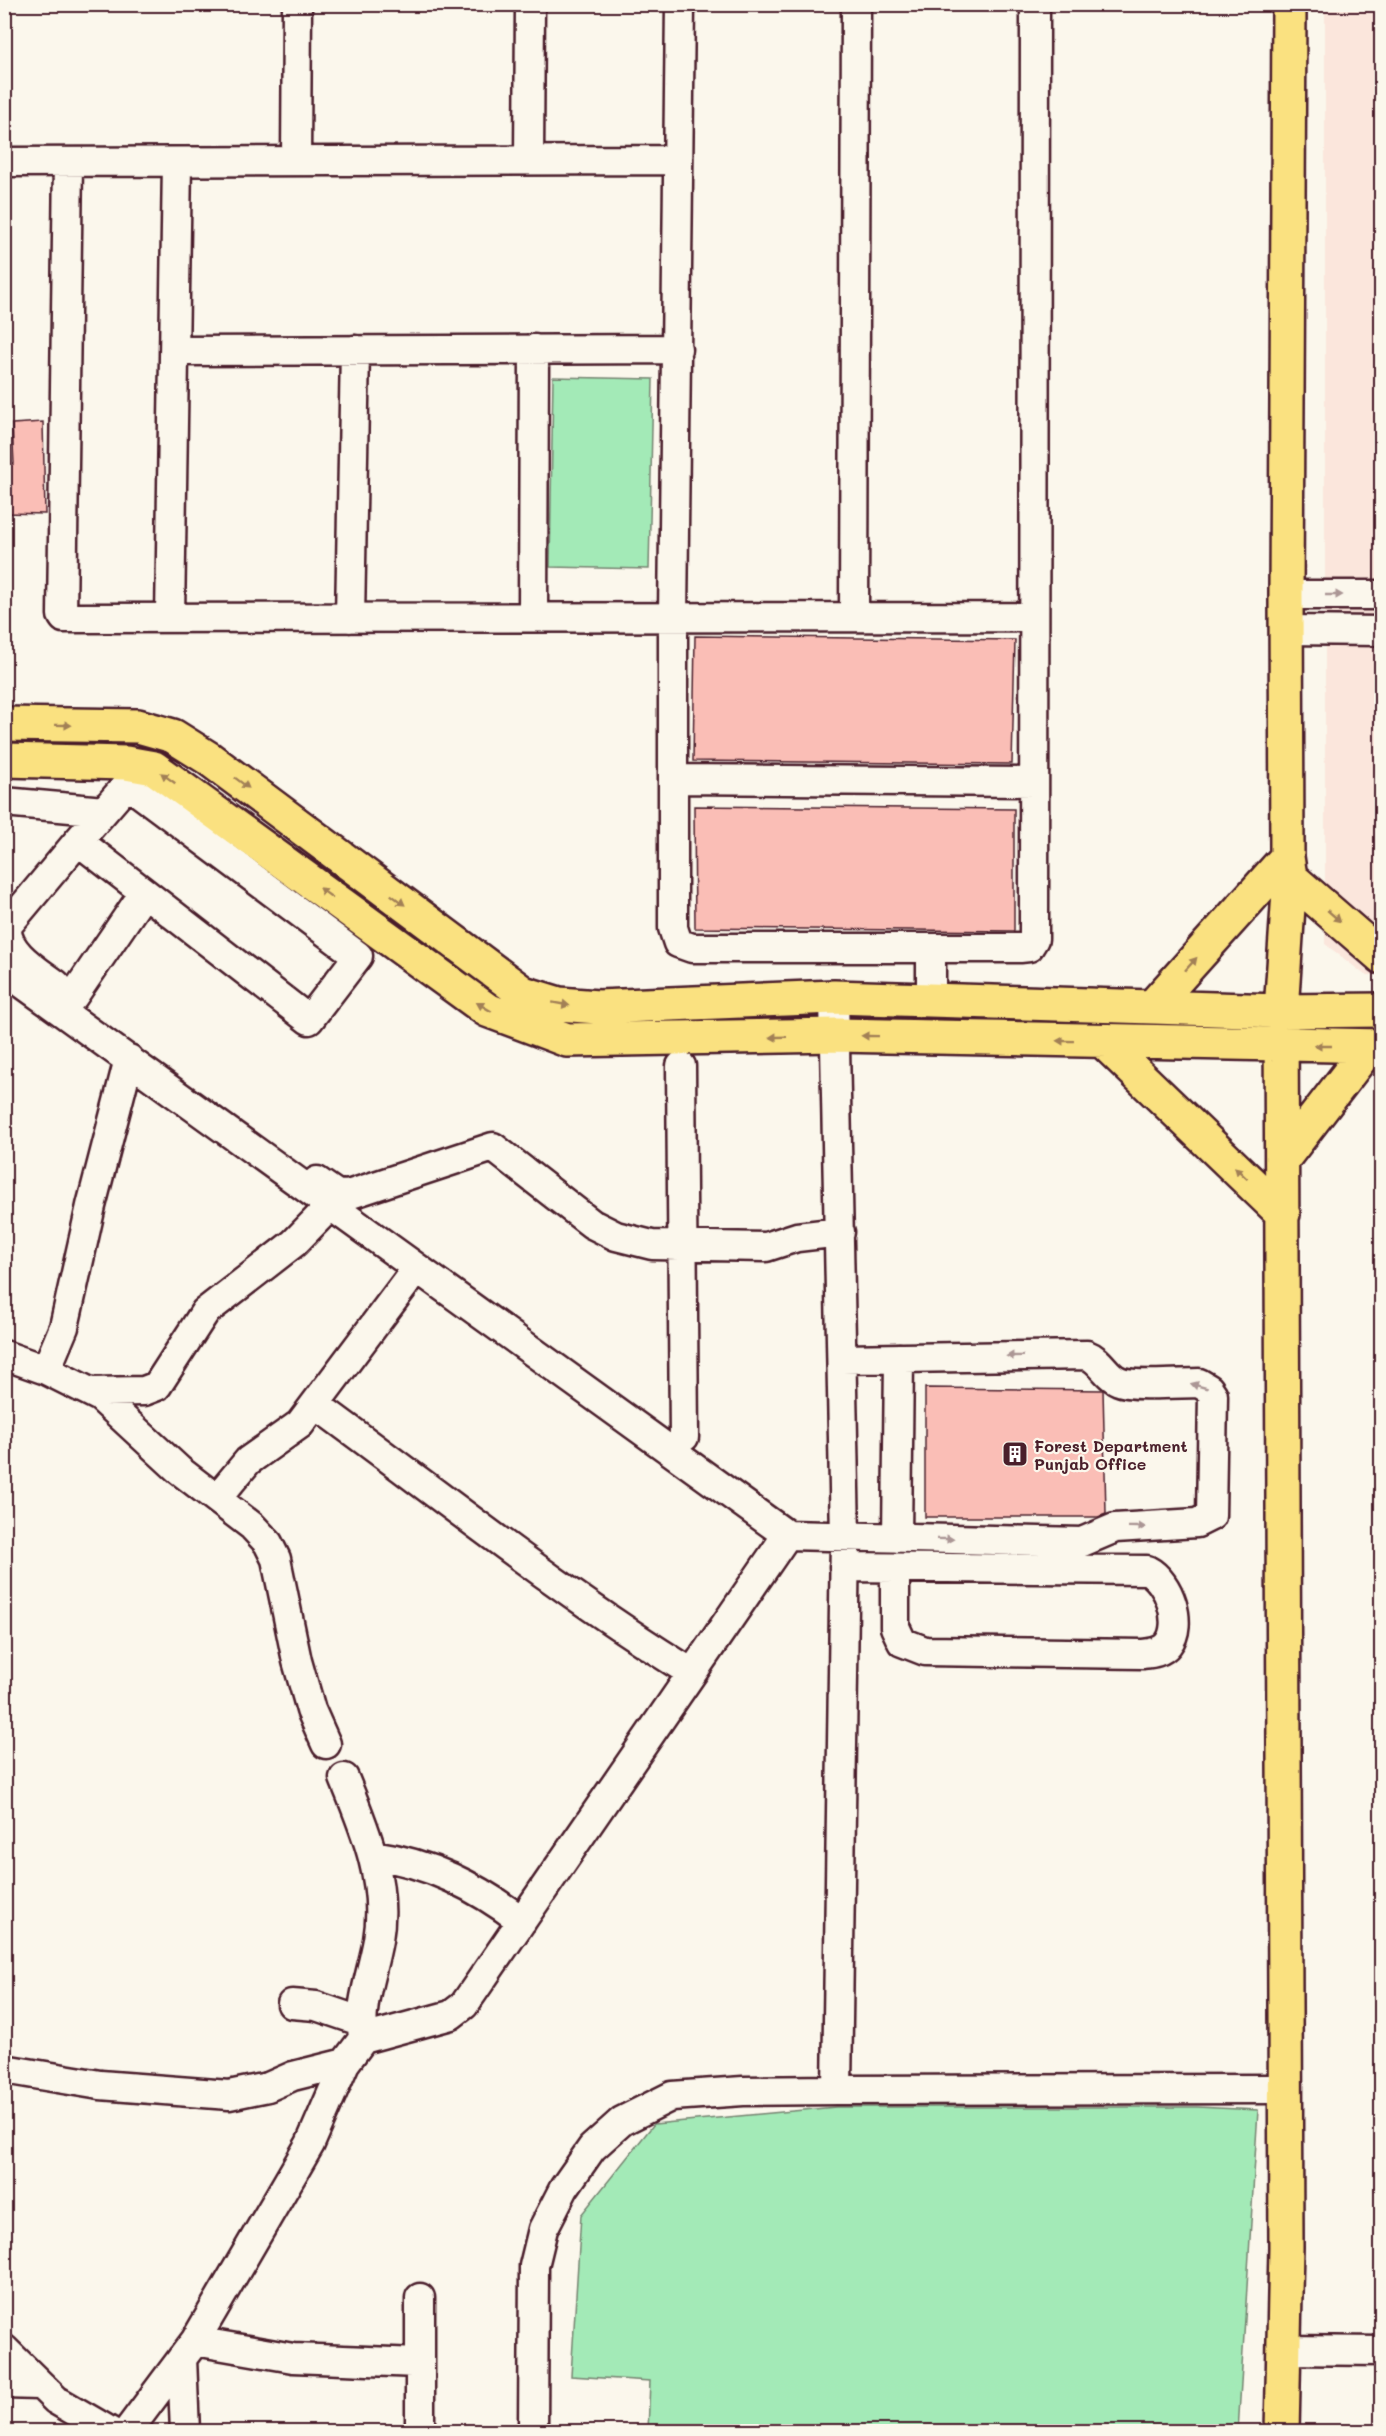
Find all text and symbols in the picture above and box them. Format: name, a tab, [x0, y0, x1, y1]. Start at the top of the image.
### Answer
one-way arrow	[1324, 590, 1343, 600]
one-way arrow	[53, 720, 72, 730]
one-way arrow	[161, 773, 176, 785]
one-way arrow	[234, 777, 250, 789]
one-way arrow	[319, 887, 335, 899]
one-way arrow	[391, 893, 406, 905]
one-way arrow	[1326, 909, 1341, 922]
one-way arrow	[1184, 957, 1197, 972]
one-way arrow	[552, 999, 571, 1008]
one-way arrow	[476, 1001, 492, 1012]
one-way arrow	[861, 1031, 880, 1041]
one-way arrow	[768, 1032, 787, 1042]
one-way arrow	[1056, 1036, 1075, 1045]
one-way arrow	[1314, 1041, 1333, 1051]
one-way arrow	[1233, 1166, 1248, 1180]
one-way arrow	[1006, 1351, 1025, 1361]
one-way arrow	[1190, 1381, 1208, 1390]
place label: Forest Department Punjab Office	[1034, 1435, 1188, 1474]
building icon: Forest Department Punjab Office	[1000, 1439, 1030, 1469]
one-way arrow	[1128, 1522, 1147, 1532]
one-way arrow	[936, 1534, 955, 1543]

